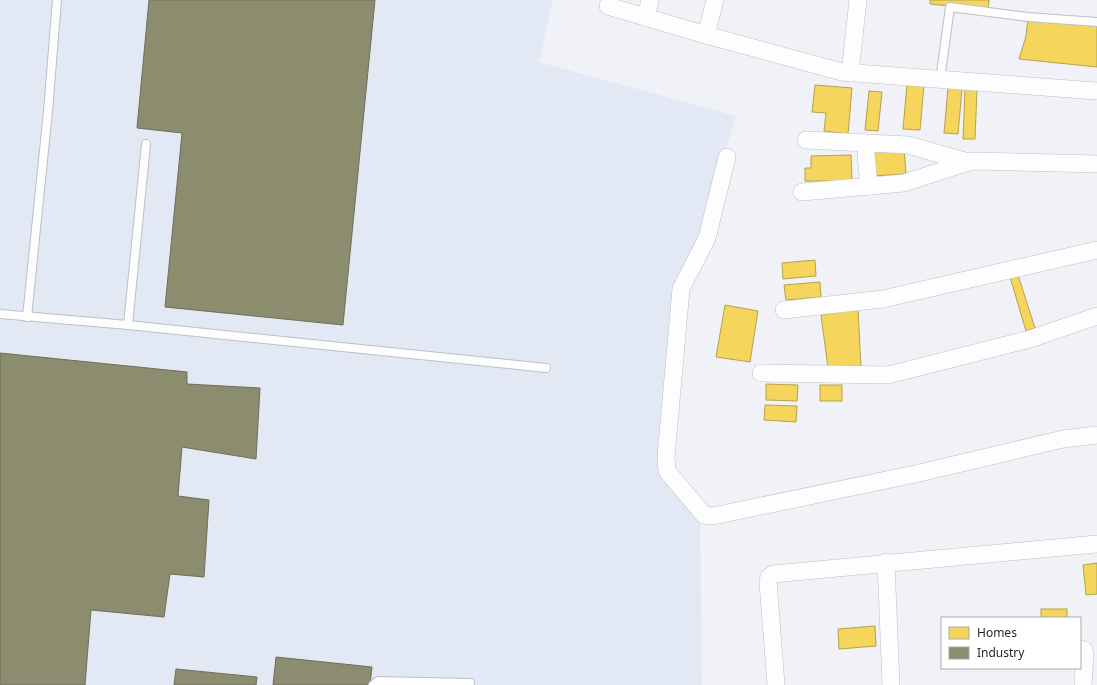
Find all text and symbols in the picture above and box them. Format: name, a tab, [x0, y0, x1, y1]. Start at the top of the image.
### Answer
legend	[941, 617, 1081, 669]
text: Homes	[977, 624, 1017, 641]
text: Industry	[977, 644, 1025, 661]

